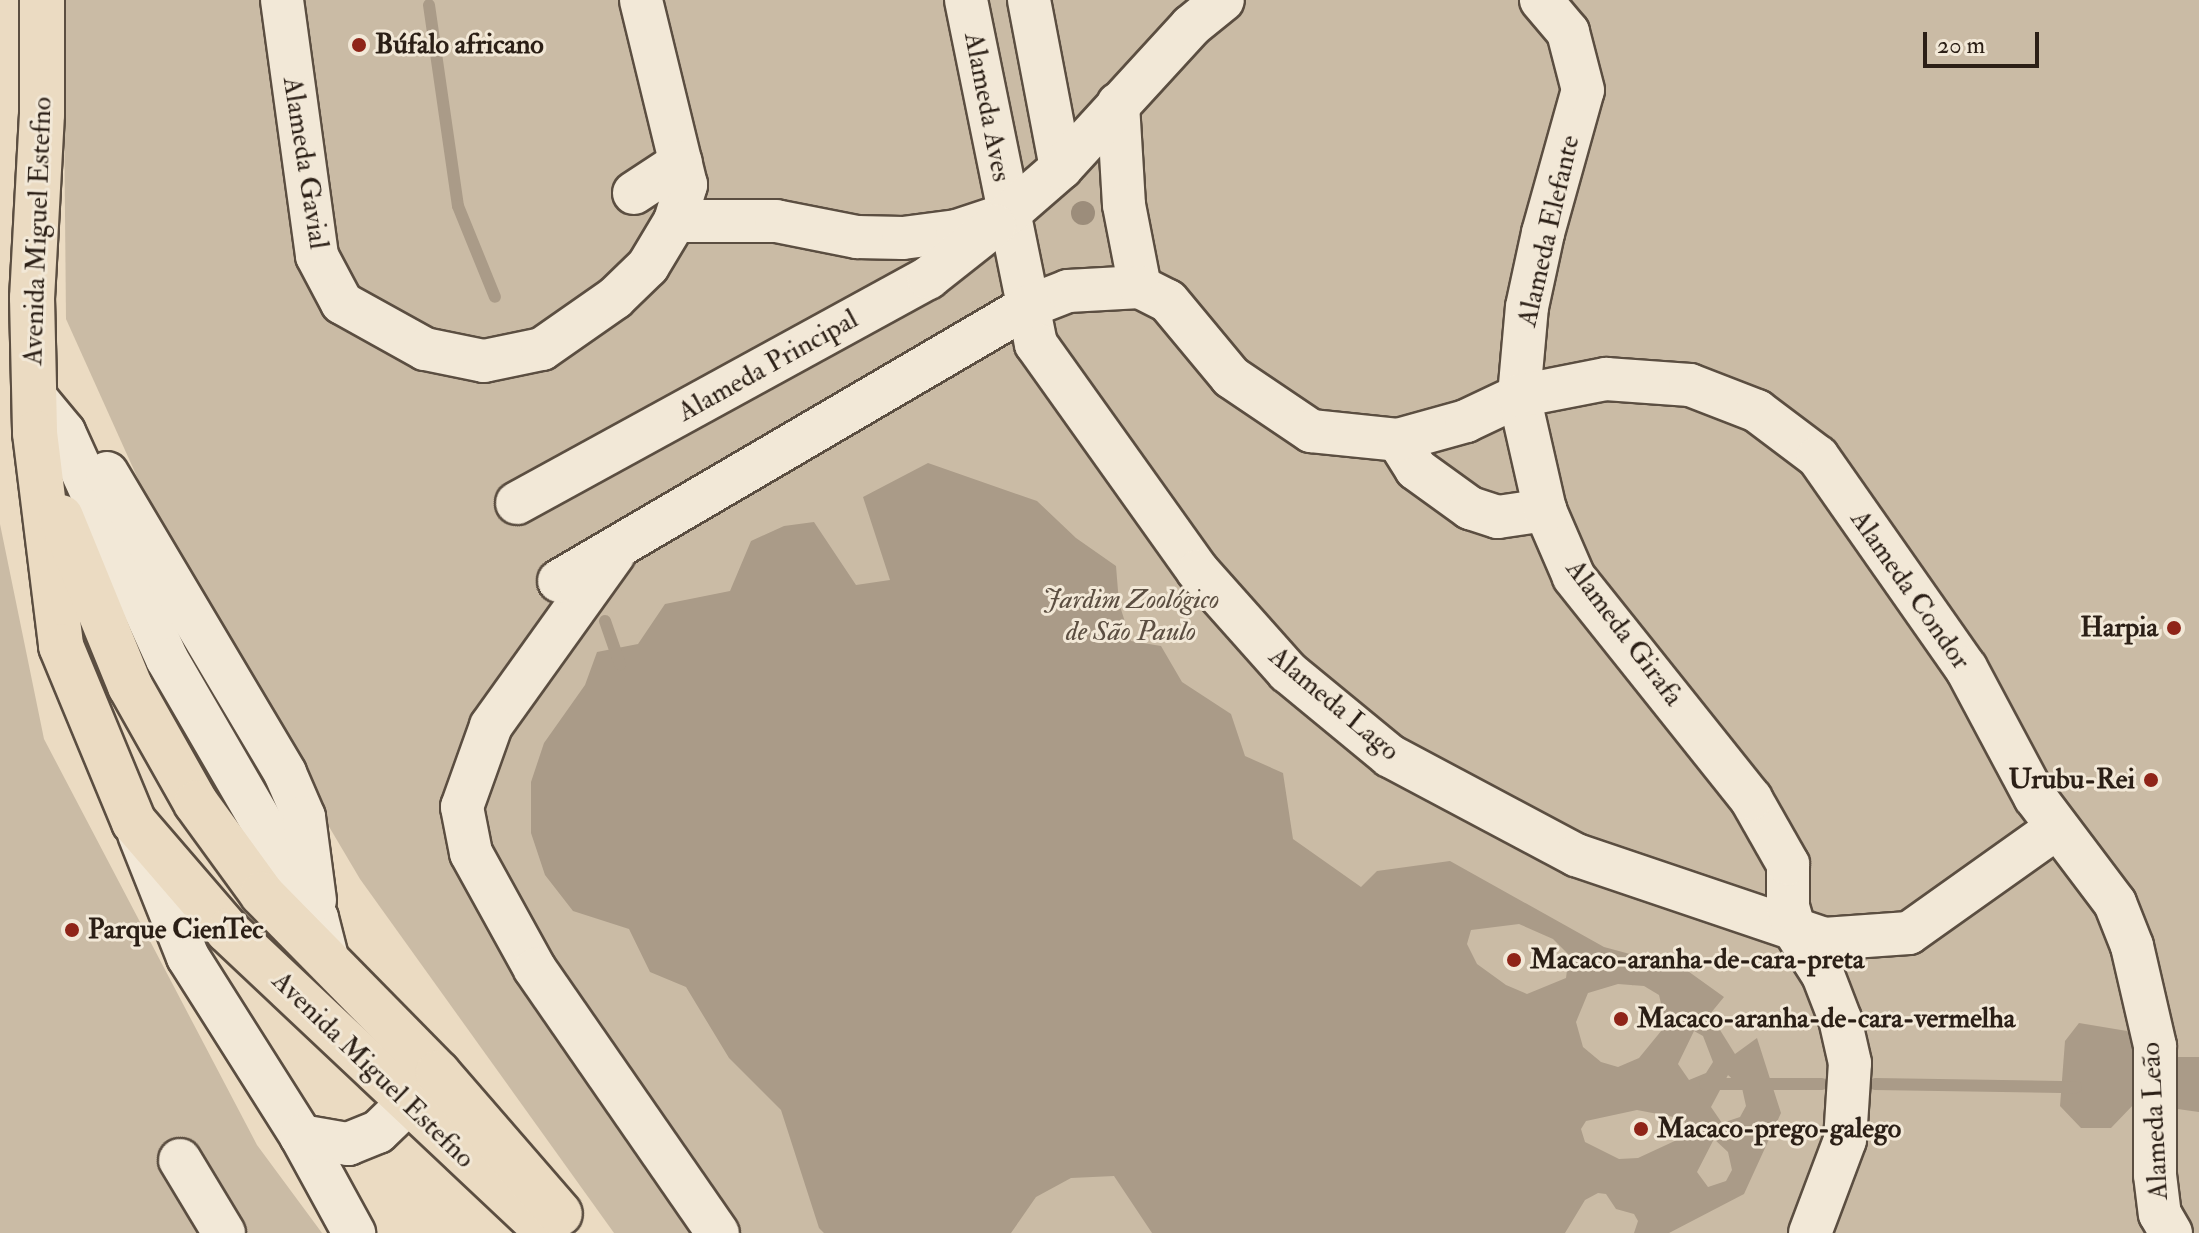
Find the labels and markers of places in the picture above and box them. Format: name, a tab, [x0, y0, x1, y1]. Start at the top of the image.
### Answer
place label: Búfalo africano	[375, 28, 544, 62]
marker: Búfalo africano	[350, 36, 368, 54]
place label: Harpia	[2080, 611, 2158, 645]
marker: Harpia	[2165, 619, 2183, 637]
place label: Urubu-Rei	[2008, 763, 2135, 797]
marker: Urubu-Rei	[2142, 771, 2160, 789]
place label: Parque CienTec	[88, 913, 263, 947]
marker: Parque CienTec	[63, 921, 81, 939]
place label: Macaco-aranha-de-cara-preta	[1530, 943, 1864, 977]
marker: Macaco-aranha-de-cara-preta	[1505, 951, 1523, 969]
place label: Macaco-aranha-de-cara-vermelha	[1637, 1002, 2015, 1036]
marker: Macaco-aranha-de-cara-vermelha	[1612, 1010, 1630, 1028]
place label: Macaco-prego-galego	[1657, 1112, 1901, 1146]
marker: Macaco-prego-galego	[1632, 1120, 1650, 1138]

